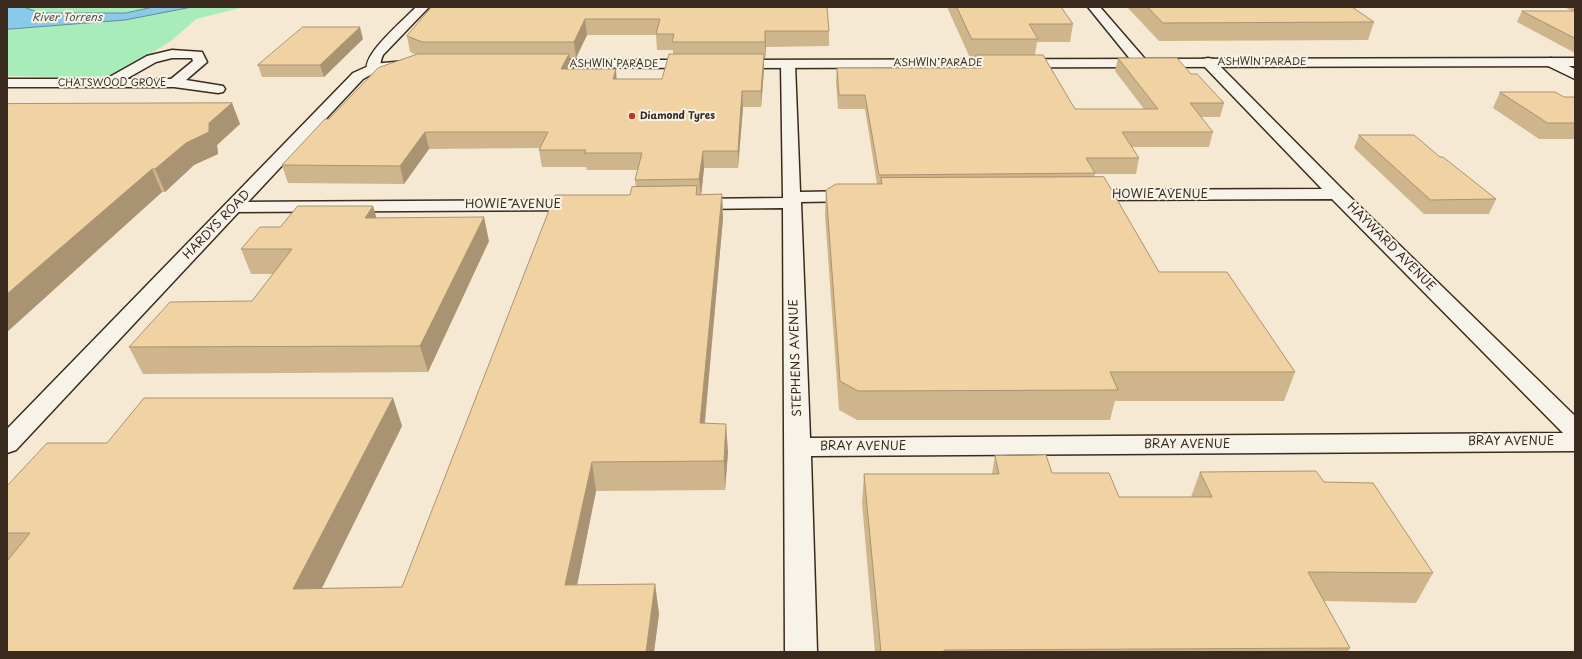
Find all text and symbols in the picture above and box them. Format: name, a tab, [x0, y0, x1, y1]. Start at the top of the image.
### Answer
water label: River Torrens	[32, 11, 102, 25]
street label: ASHWIN PARADE	[1217, 56, 1307, 68]
street label: ASHWIN PARADE	[893, 57, 983, 69]
street label: ASHWIN PARADE	[569, 58, 659, 70]
street label: CHATSWOOD GROVE	[58, 77, 166, 89]
place label: Diamond Tyres	[640, 110, 715, 122]
marker: Diamond Tyres	[627, 111, 637, 121]
street label: HARDYS ROAD	[180, 188, 254, 262]
street label: HOWIE AVENUE	[1112, 188, 1208, 202]
street label: HOWIE AVENUE	[465, 198, 561, 212]
street label: HAYWARD AVENUE	[1344, 200, 1438, 294]
street label: STEPHENS AVENUE	[787, 299, 805, 417]
street label: BRAY AVENUE	[1468, 435, 1554, 449]
street label: BRAY AVENUE	[1144, 438, 1230, 452]
street label: BRAY AVENUE	[820, 440, 906, 454]

